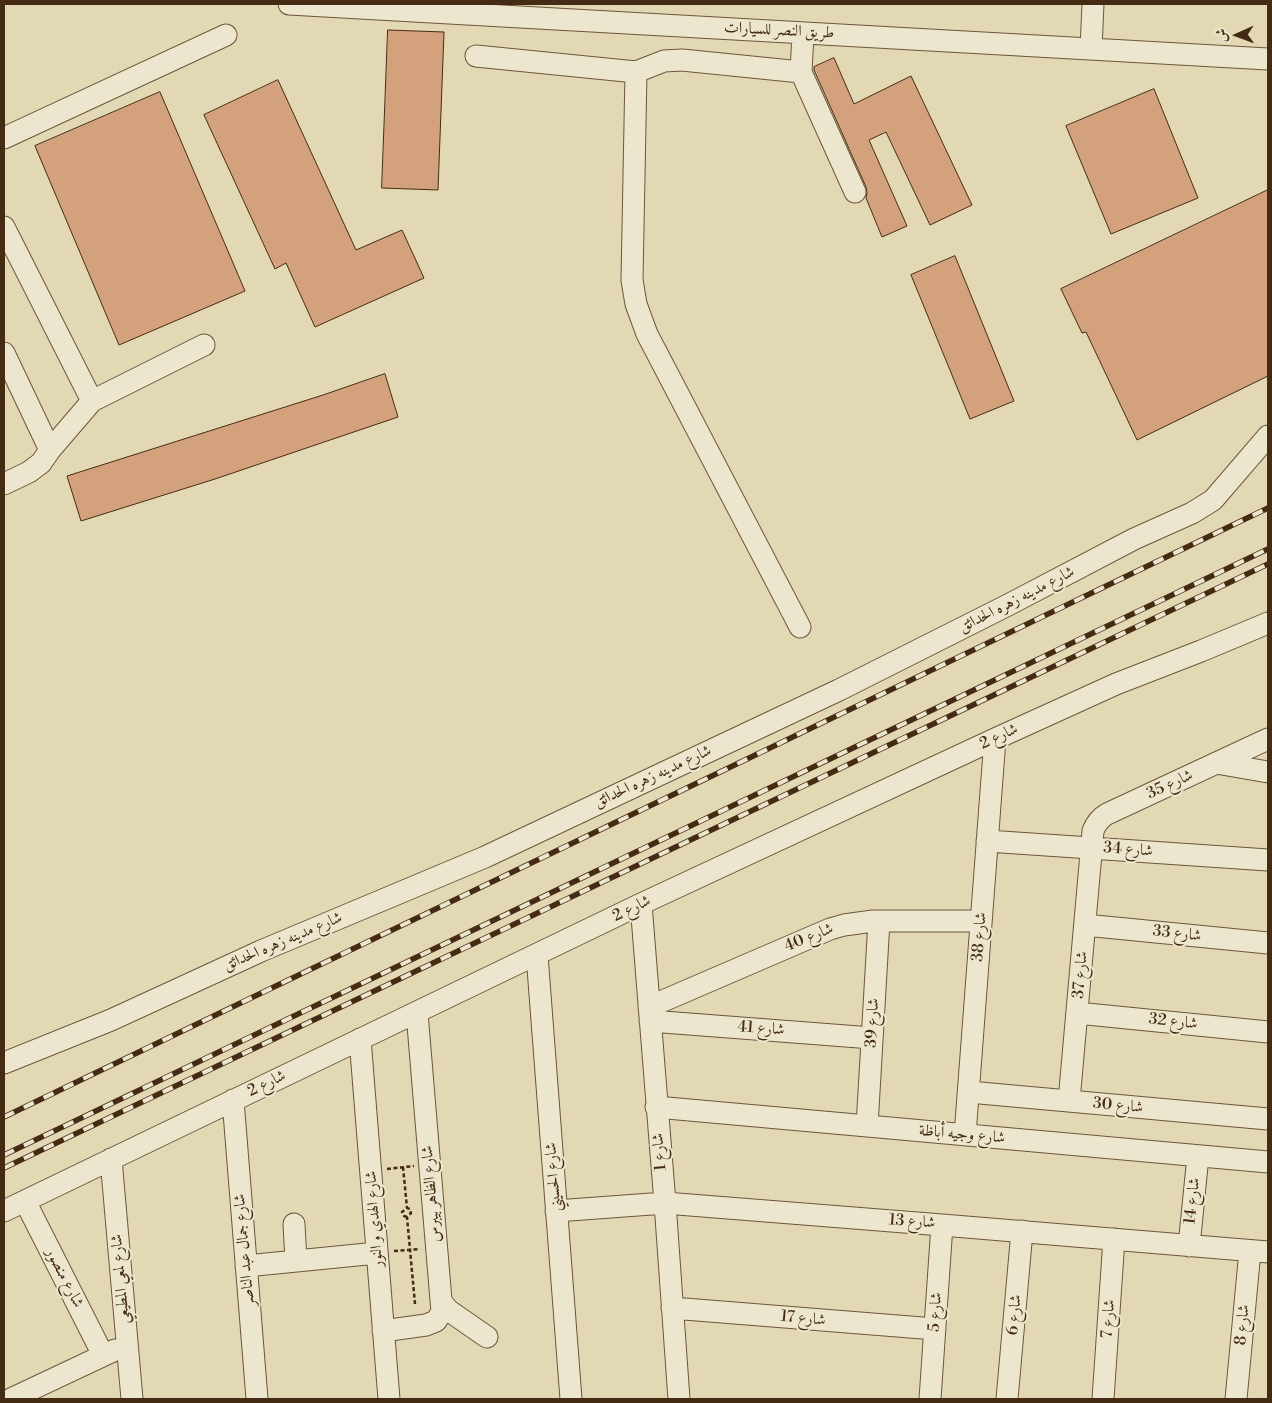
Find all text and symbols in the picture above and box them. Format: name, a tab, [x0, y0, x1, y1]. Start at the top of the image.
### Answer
north arrow	[1212, 10, 1262, 60]
street label: طريق النصر للسيارات	[723, 19, 835, 43]
text: ش	[1213, 28, 1231, 43]
street label: شارع مدينه زهره الحدائق	[956, 563, 1078, 637]
street label: شارع 2	[977, 720, 1021, 754]
street label: شارع مدينه زهره الحدائق	[591, 741, 715, 813]
street label: شارع 35	[1144, 766, 1196, 804]
street label: شارع 34	[1103, 839, 1153, 861]
street label: شارع 2	[610, 892, 654, 926]
street label: شارع مدينه زهره الحدائق	[221, 908, 345, 976]
street label: شارع 38	[969, 912, 991, 962]
street label: شارع 40	[782, 920, 836, 956]
street label: شارع 33	[1152, 922, 1202, 946]
street label: شارع 37	[1069, 950, 1093, 1000]
street label: شارع 39	[862, 998, 884, 1048]
street label: شارع 32	[1148, 1010, 1198, 1034]
street label: شارع 41	[737, 1018, 785, 1040]
street label: شارع 2	[245, 1067, 289, 1101]
street label: شارع 30	[1092, 1094, 1144, 1118]
street label: شارع وجيه أباظة	[918, 1122, 1006, 1148]
street label: شارع 1	[649, 1132, 671, 1172]
street label: شارع الحسيني	[542, 1142, 566, 1212]
street label: شارع الظاهر بيبرس	[418, 1145, 446, 1243]
street label: شارع الهدي و النور	[362, 1170, 388, 1268]
street label: شارع 14	[1181, 1177, 1205, 1225]
street label: شارع جمال عبد الناصر	[231, 1193, 259, 1307]
street label: شارع 13	[888, 1211, 936, 1233]
street label: شارع لمعي المطيعي	[108, 1233, 134, 1325]
street label: شارع منصور	[41, 1245, 87, 1311]
street label: شارع 5	[925, 1291, 947, 1333]
street label: شارع 6	[1004, 1294, 1026, 1336]
street label: شارع 7	[1098, 1299, 1120, 1339]
street label: شارع 8	[1232, 1304, 1254, 1346]
street label: شارع 17	[780, 1307, 826, 1331]

